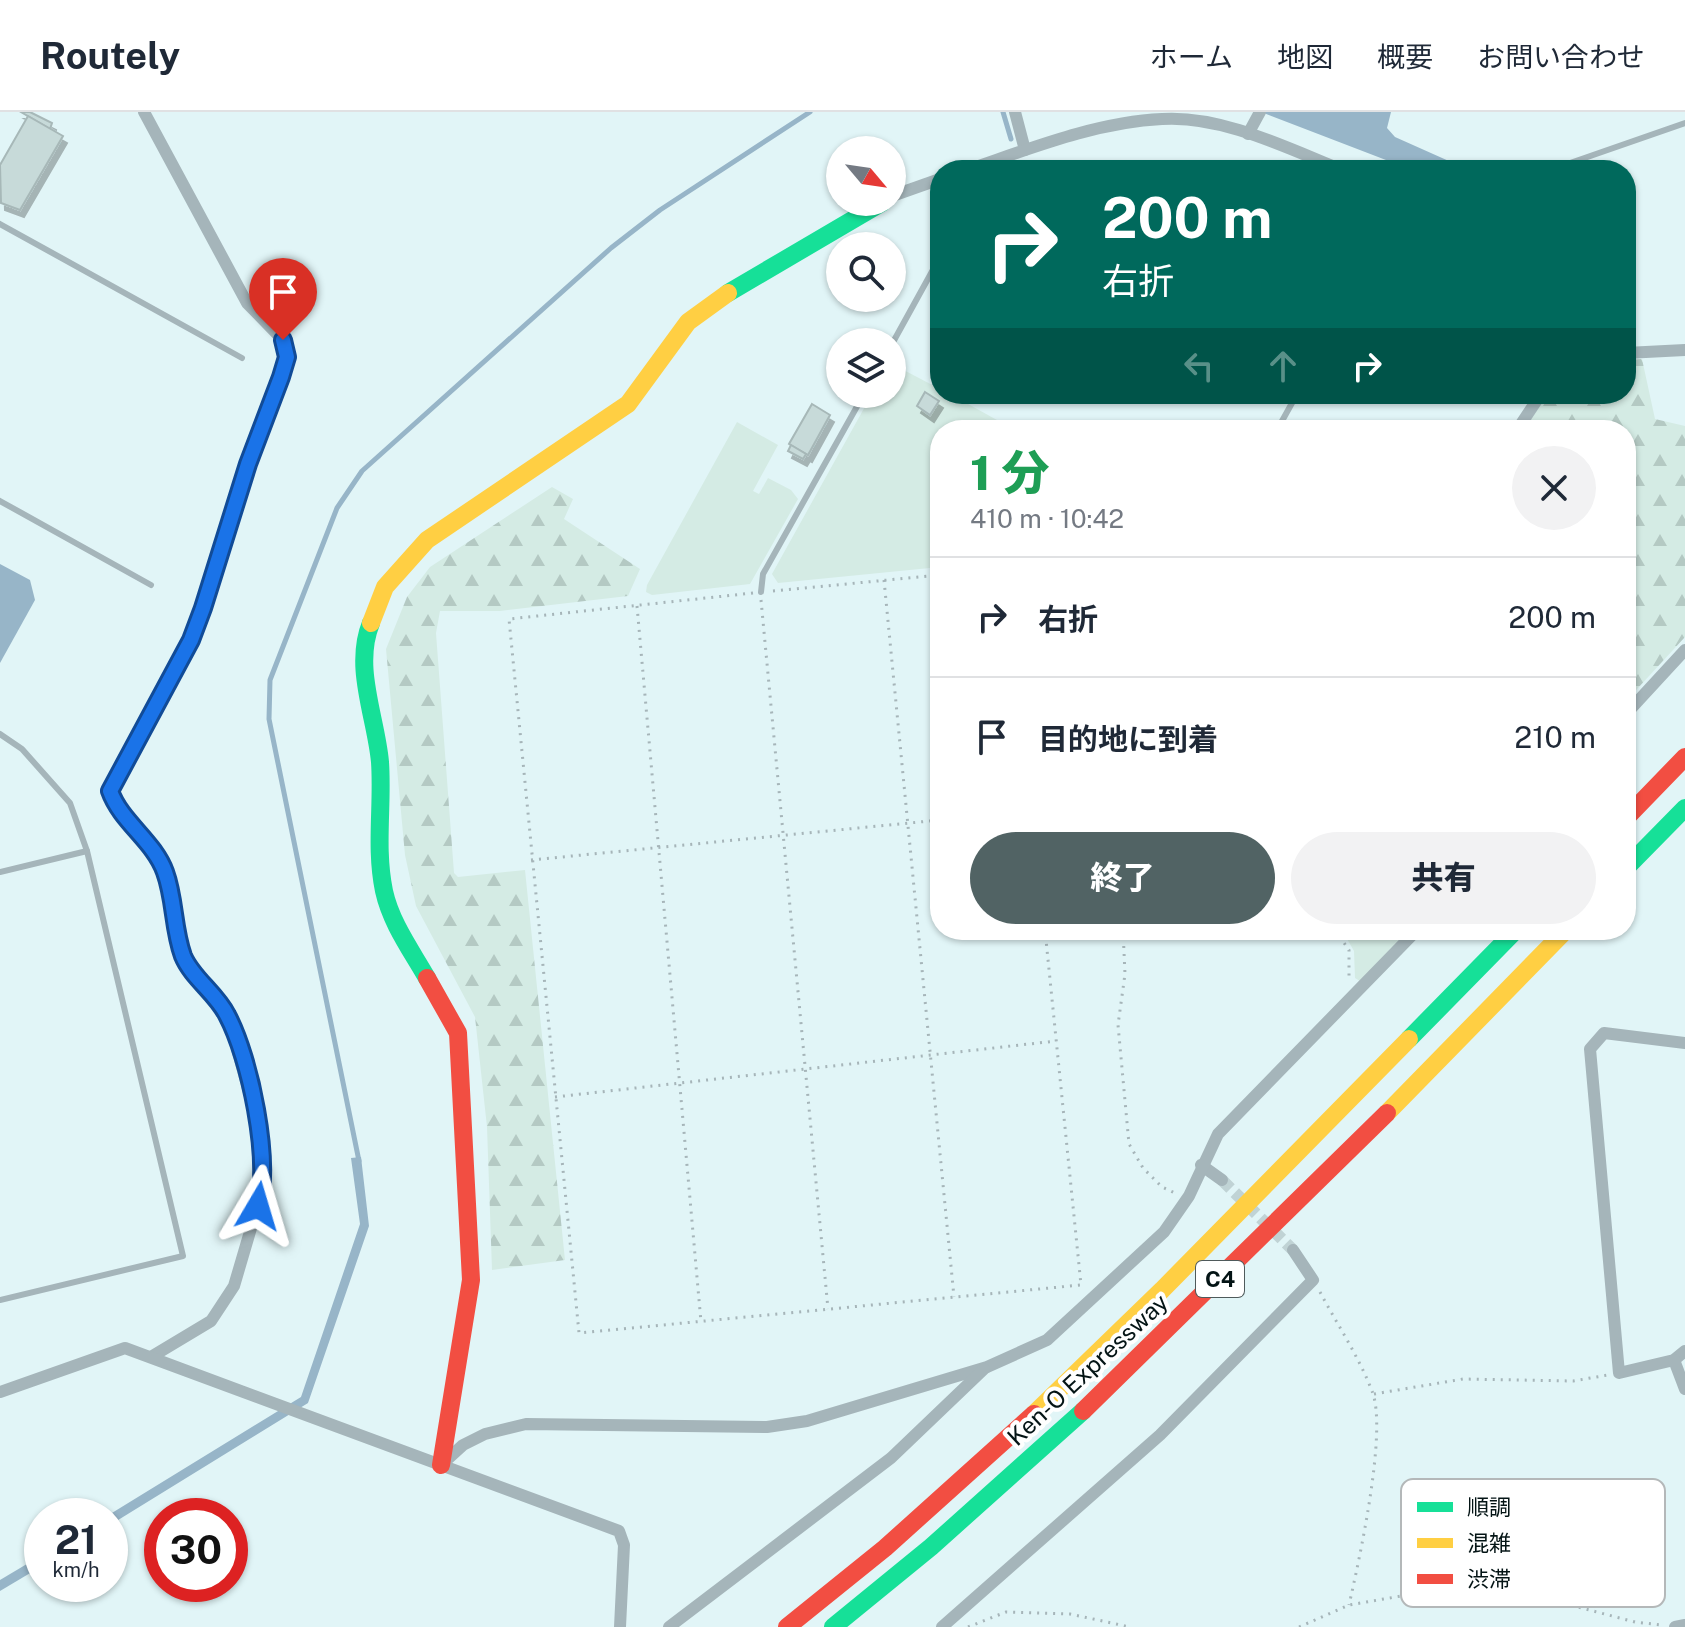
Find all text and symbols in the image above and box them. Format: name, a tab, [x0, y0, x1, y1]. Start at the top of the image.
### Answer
text: Routely	[40, 33, 180, 78]
text: ホーム	[1150, 40, 1233, 73]
text: 地図	[1277, 40, 1333, 73]
text: 概要	[1377, 40, 1433, 73]
text: お問い合わせ	[1477, 40, 1645, 73]
north arrow	[826, 136, 906, 216]
map controls	[826, 136, 906, 408]
text: 200 m	[1102, 185, 1272, 251]
icon: right	[970, 192, 1074, 296]
button: search	[826, 232, 906, 312]
pin	[249, 258, 317, 340]
text: 右折	[1102, 260, 1174, 302]
icon: arrive	[261, 270, 305, 314]
button: layers	[826, 328, 906, 408]
icon: left	[1177, 344, 1221, 388]
icon: ahead	[1261, 344, 1305, 388]
icon: right	[1345, 344, 1389, 388]
text: 1 分	[970, 444, 1050, 501]
button: close	[1512, 446, 1596, 530]
text: 410 m · 10:42	[970, 503, 1124, 534]
icon: right	[970, 595, 1014, 639]
text: 200 m	[1508, 599, 1596, 635]
text: 右折	[1038, 601, 1098, 637]
icon: arrive	[970, 715, 1014, 759]
text: 210 m	[1514, 719, 1596, 755]
text: 目的地に到着	[1038, 721, 1218, 757]
button: 終了	[970, 832, 1275, 924]
button: 共有	[1291, 832, 1596, 924]
position arrow	[216, 1164, 300, 1248]
road number: C4	[1196, 1261, 1244, 1297]
street label: Ken-O Expressway	[1001, 1288, 1173, 1451]
legend	[1401, 1479, 1665, 1607]
text: 順調	[1467, 1494, 1511, 1520]
speed limit sign: 30	[144, 1498, 248, 1602]
text: 21	[55, 1516, 97, 1563]
text: 混雑	[1467, 1530, 1511, 1556]
text: km/h	[52, 1558, 100, 1582]
text: 渋滞	[1467, 1566, 1511, 1592]

